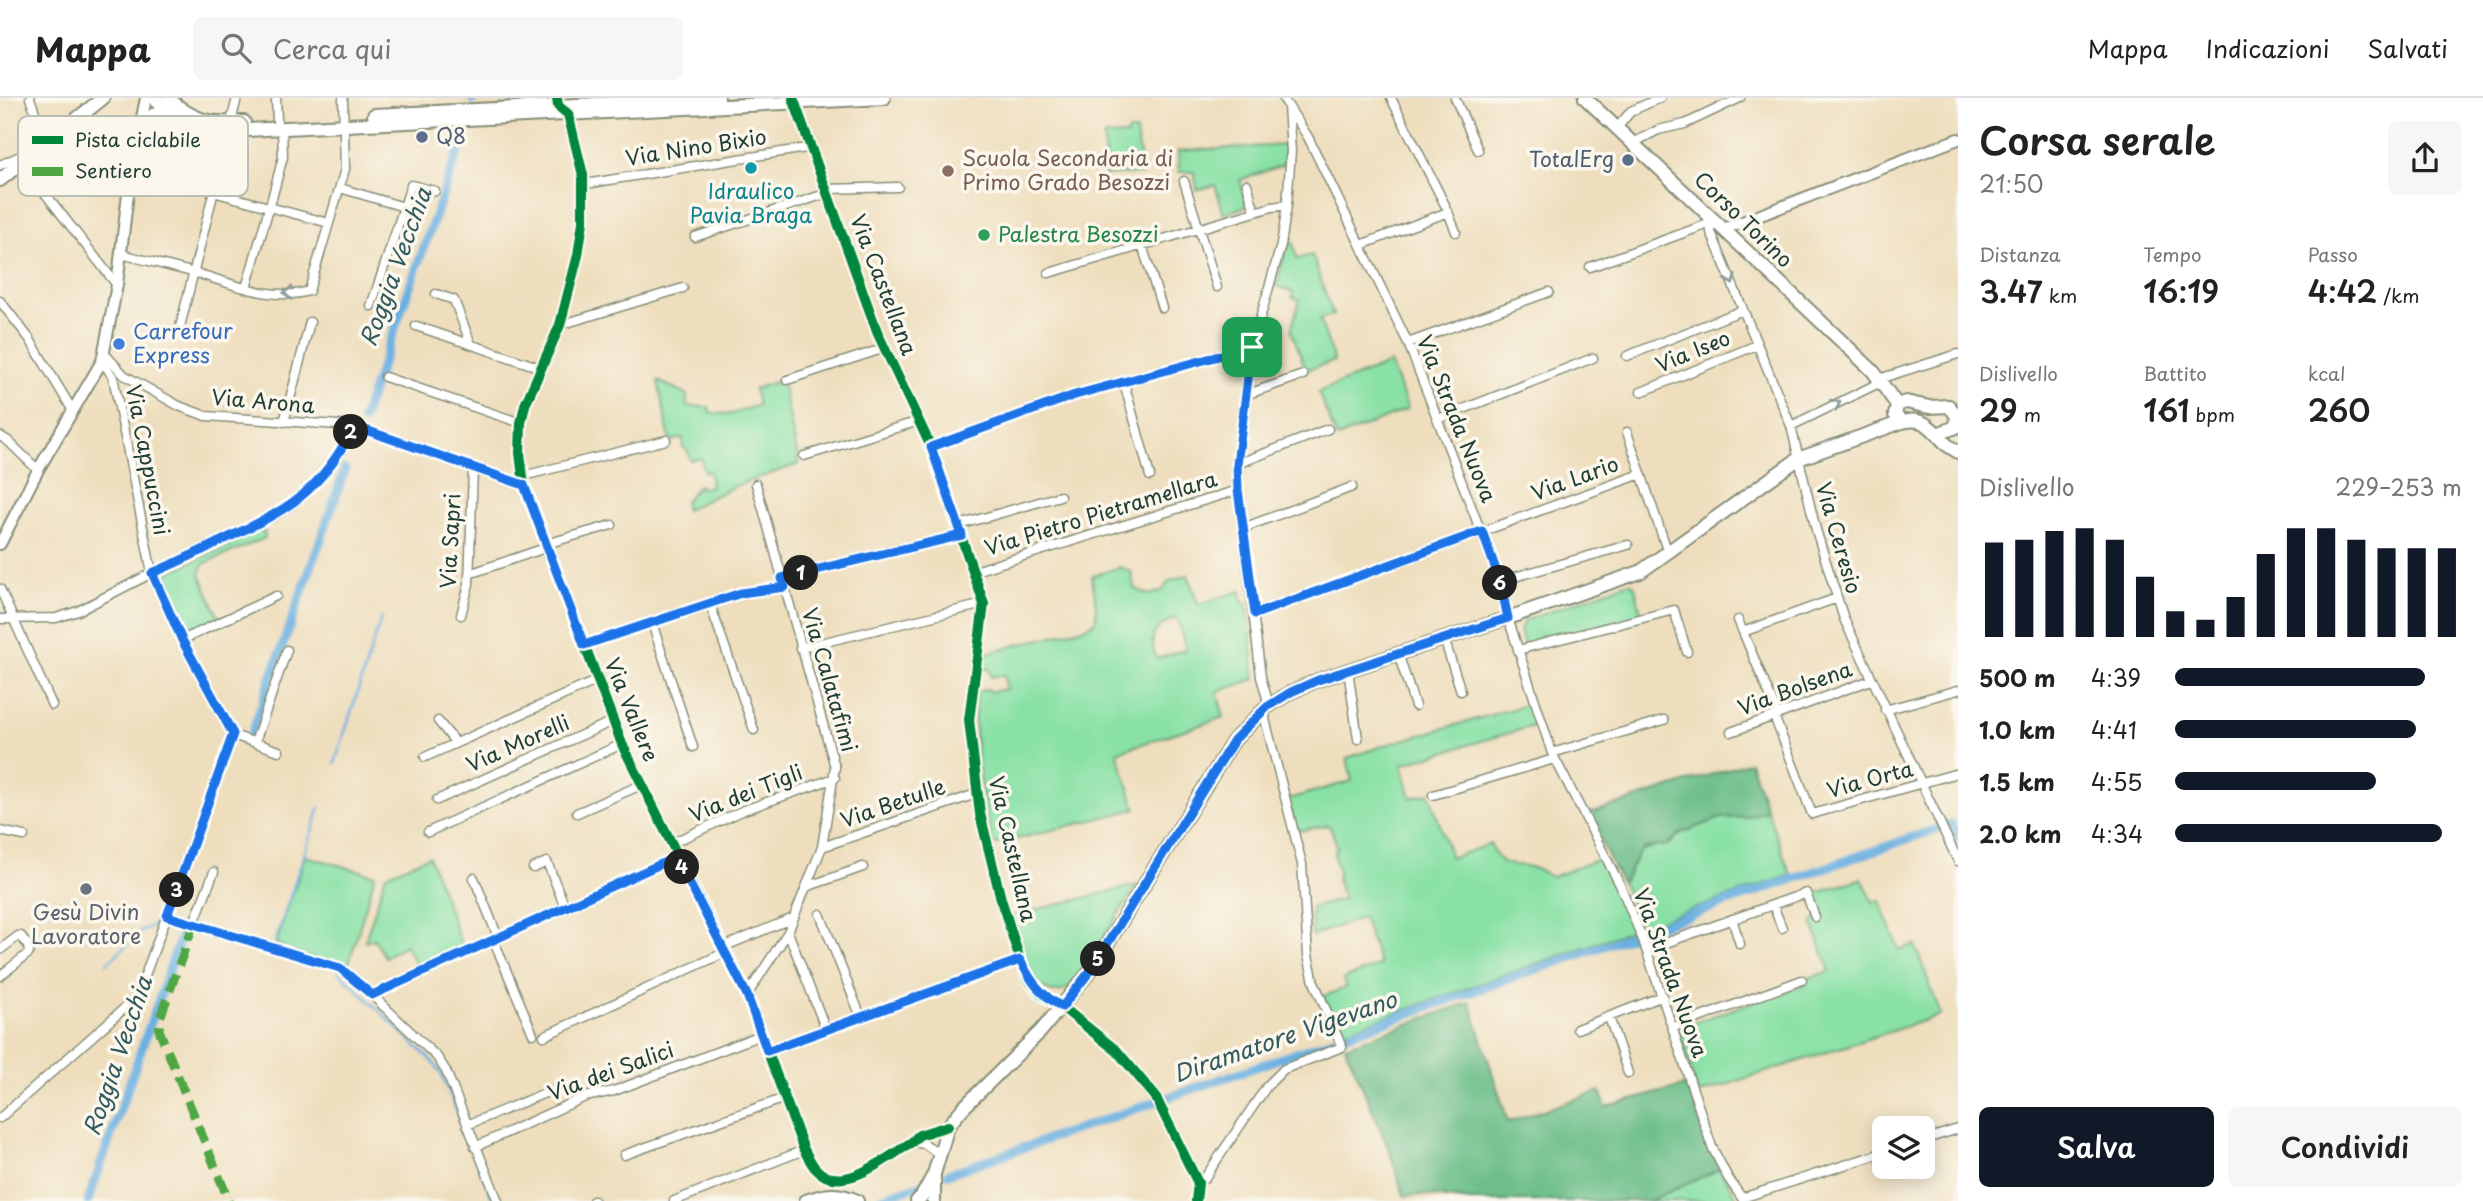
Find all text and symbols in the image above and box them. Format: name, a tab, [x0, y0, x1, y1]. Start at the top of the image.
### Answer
search box	[193, 17, 683, 80]
text: Mappa	[35, 23, 151, 73]
icon: search	[217, 29, 255, 67]
text: Cerca qui	[273, 29, 392, 68]
text: Mappa	[2088, 30, 2168, 66]
text: Indicazioni	[2206, 30, 2329, 66]
text: Salvati	[2367, 30, 2448, 66]
text: Corsa serale	[1979, 111, 2216, 168]
legend	[18, 116, 248, 196]
place label: Q8	[436, 119, 466, 151]
street label: Via Nino Bixio	[623, 119, 769, 173]
button: share	[2388, 121, 2462, 195]
text: Pista ciclabile	[75, 125, 201, 153]
marker: Q8	[414, 129, 430, 145]
place label: Scuola Secondaria di Primo Grado Besozzi	[962, 141, 1173, 197]
place label: TotalErg	[1529, 142, 1614, 174]
marker: TotalErg	[1620, 152, 1636, 168]
text: Sentiero	[75, 156, 152, 184]
marker: Idraulico Pavia Braga	[743, 160, 759, 176]
marker: Scuola Secondaria di Primo Grado Besozzi	[940, 163, 956, 179]
street label: Corso Torino	[1688, 163, 1801, 274]
text: 21:50	[1979, 166, 2044, 201]
place label: Idraulico Pavia Braga	[690, 174, 813, 230]
water label: Roggia Vecchia	[350, 182, 440, 351]
street label: Via Castellana	[843, 209, 927, 360]
place label: Palestra Besozzi	[998, 217, 1159, 249]
marker: Palestra Besozzi	[976, 227, 992, 243]
text: Distanza	[1979, 240, 2061, 268]
text: Tempo	[2143, 240, 2201, 268]
text: Passo	[2308, 240, 2358, 268]
text: 3.47	[1979, 268, 2043, 313]
text: 16:19	[2143, 268, 2219, 313]
text: 4:42	[2308, 268, 2377, 313]
one-way arrow	[1722, 274, 1736, 286]
text: km	[2043, 281, 2077, 309]
text: /km	[2377, 281, 2420, 309]
one-way arrow	[282, 286, 293, 301]
place label: Carrefour Express	[133, 314, 233, 370]
pin	[1222, 317, 1282, 377]
street label: Via Iseo	[1650, 321, 1734, 380]
icon: arrive	[1233, 328, 1271, 366]
street label: Via Strada Nuova	[1410, 330, 1506, 507]
marker: Carrefour Express	[111, 336, 127, 352]
text: Dislivello	[1979, 359, 2058, 387]
text: Battito	[2143, 359, 2207, 387]
text: kcal	[2308, 359, 2346, 387]
street label: Via Arona	[210, 380, 317, 421]
street label: Via Cappuccini	[119, 381, 179, 538]
text: 29	[1979, 387, 2018, 432]
text: 161	[2143, 387, 2189, 432]
text: 260	[2308, 387, 2371, 432]
one-way arrow	[1829, 399, 1841, 413]
text: m	[2018, 400, 2041, 428]
text: bpm	[2189, 400, 2235, 428]
pin: 2	[334, 414, 368, 450]
text: 2	[344, 417, 357, 445]
street label: Via Lario	[1526, 447, 1623, 508]
street label: Via Pietro Pietramellara	[980, 461, 1221, 563]
text: Dislivello	[1979, 469, 2074, 504]
text: 229–253 m	[2335, 469, 2462, 504]
street label: Via Ceresio	[1809, 478, 1871, 597]
street label: Via Sapri	[431, 492, 467, 589]
pin: 1	[784, 556, 818, 590]
text: 1	[796, 558, 805, 586]
pin: 6	[1482, 566, 1518, 601]
text: 6	[1493, 568, 1506, 596]
street label: Via Calatafimi	[795, 604, 867, 755]
street label: Via Vallere	[597, 652, 668, 766]
street label: Via Bolsena	[1733, 652, 1856, 723]
text: 500 m	[1979, 660, 2056, 695]
text: 4:39	[2091, 660, 2141, 695]
street label: Via Morelli	[460, 705, 574, 779]
text: 1.0 km	[1979, 712, 2056, 747]
text: 4:41	[2091, 712, 2137, 747]
street label: Via Orta	[1823, 751, 1916, 805]
street label: Via dei Tigli	[684, 755, 807, 829]
text: 1.5 km	[1979, 764, 2055, 799]
text: 4:55	[2091, 764, 2142, 799]
street label: Via Betulle	[836, 769, 949, 835]
street label: Via Castellana	[982, 773, 1046, 925]
text: 2.0 km	[1979, 816, 2061, 851]
text: 4:34	[2091, 816, 2143, 851]
pin: 4	[664, 850, 700, 884]
text: 4	[675, 852, 688, 880]
pin: 3	[160, 872, 194, 908]
text: 3	[170, 875, 183, 903]
marker: Gesù Divin Lavoratore	[78, 881, 94, 897]
street label: Via Strada Nuova	[1626, 883, 1717, 1062]
place label: Gesù Divin Lavoratore	[31, 895, 141, 951]
pin: 5	[1080, 942, 1116, 976]
text: 5	[1091, 944, 1104, 972]
water label: Roggia Vecchia	[73, 970, 160, 1140]
water label: Diramatore Vigevano	[1168, 981, 1402, 1090]
street label: Via dei Salici	[543, 1032, 678, 1108]
button: Salva	[1979, 1107, 2214, 1187]
button: Condividi	[2228, 1107, 2462, 1187]
map controls	[1872, 1116, 1935, 1179]
button: layers	[1872, 1116, 1935, 1179]

